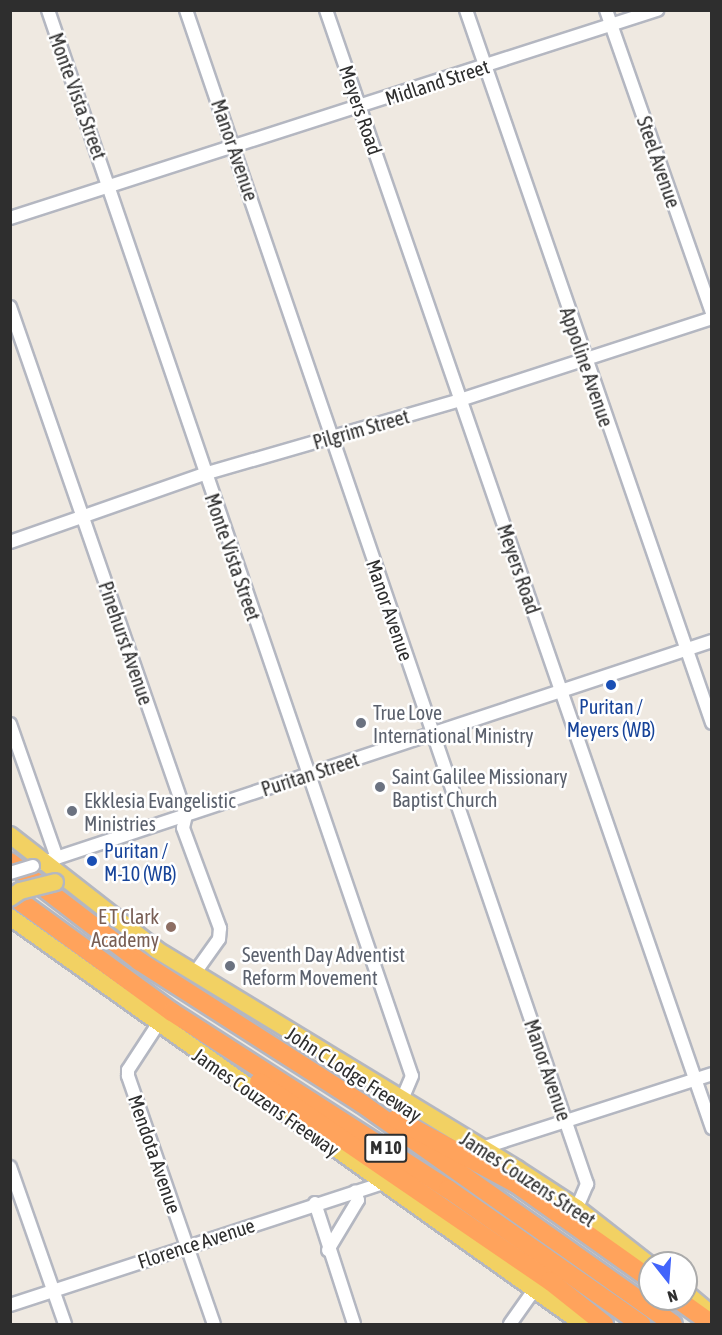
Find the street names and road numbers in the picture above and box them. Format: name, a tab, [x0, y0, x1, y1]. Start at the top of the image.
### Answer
street label: Monte Vista Street	[44, 29, 112, 163]
street label: Midland Street	[382, 54, 492, 110]
street label: Meyers Road	[334, 62, 388, 158]
street label: Manor Avenue	[206, 96, 264, 204]
street label: Steel Avenue	[632, 113, 686, 211]
street label: Appoline Avenue	[555, 304, 619, 430]
street label: Pilgrim Street	[310, 404, 412, 454]
street label: Monte Vista Street	[200, 490, 266, 624]
street label: Meyers Road	[492, 521, 546, 617]
street label: Manor Avenue	[361, 556, 419, 664]
street label: Pinehurst Avenue	[94, 578, 158, 708]
street label: Puritan Street	[258, 747, 362, 801]
street label: Manor Avenue	[519, 1016, 577, 1124]
street label: John C Lodge Freeway	[282, 1021, 426, 1127]
street label: James Couzens Freeway	[188, 1042, 344, 1162]
street label: Mendota Avenue	[123, 1091, 187, 1217]
street label: James Couzens Street	[456, 1126, 600, 1232]
road number: M 10	[364, 1133, 408, 1163]
street label: Florence Avenue	[134, 1213, 258, 1273]

